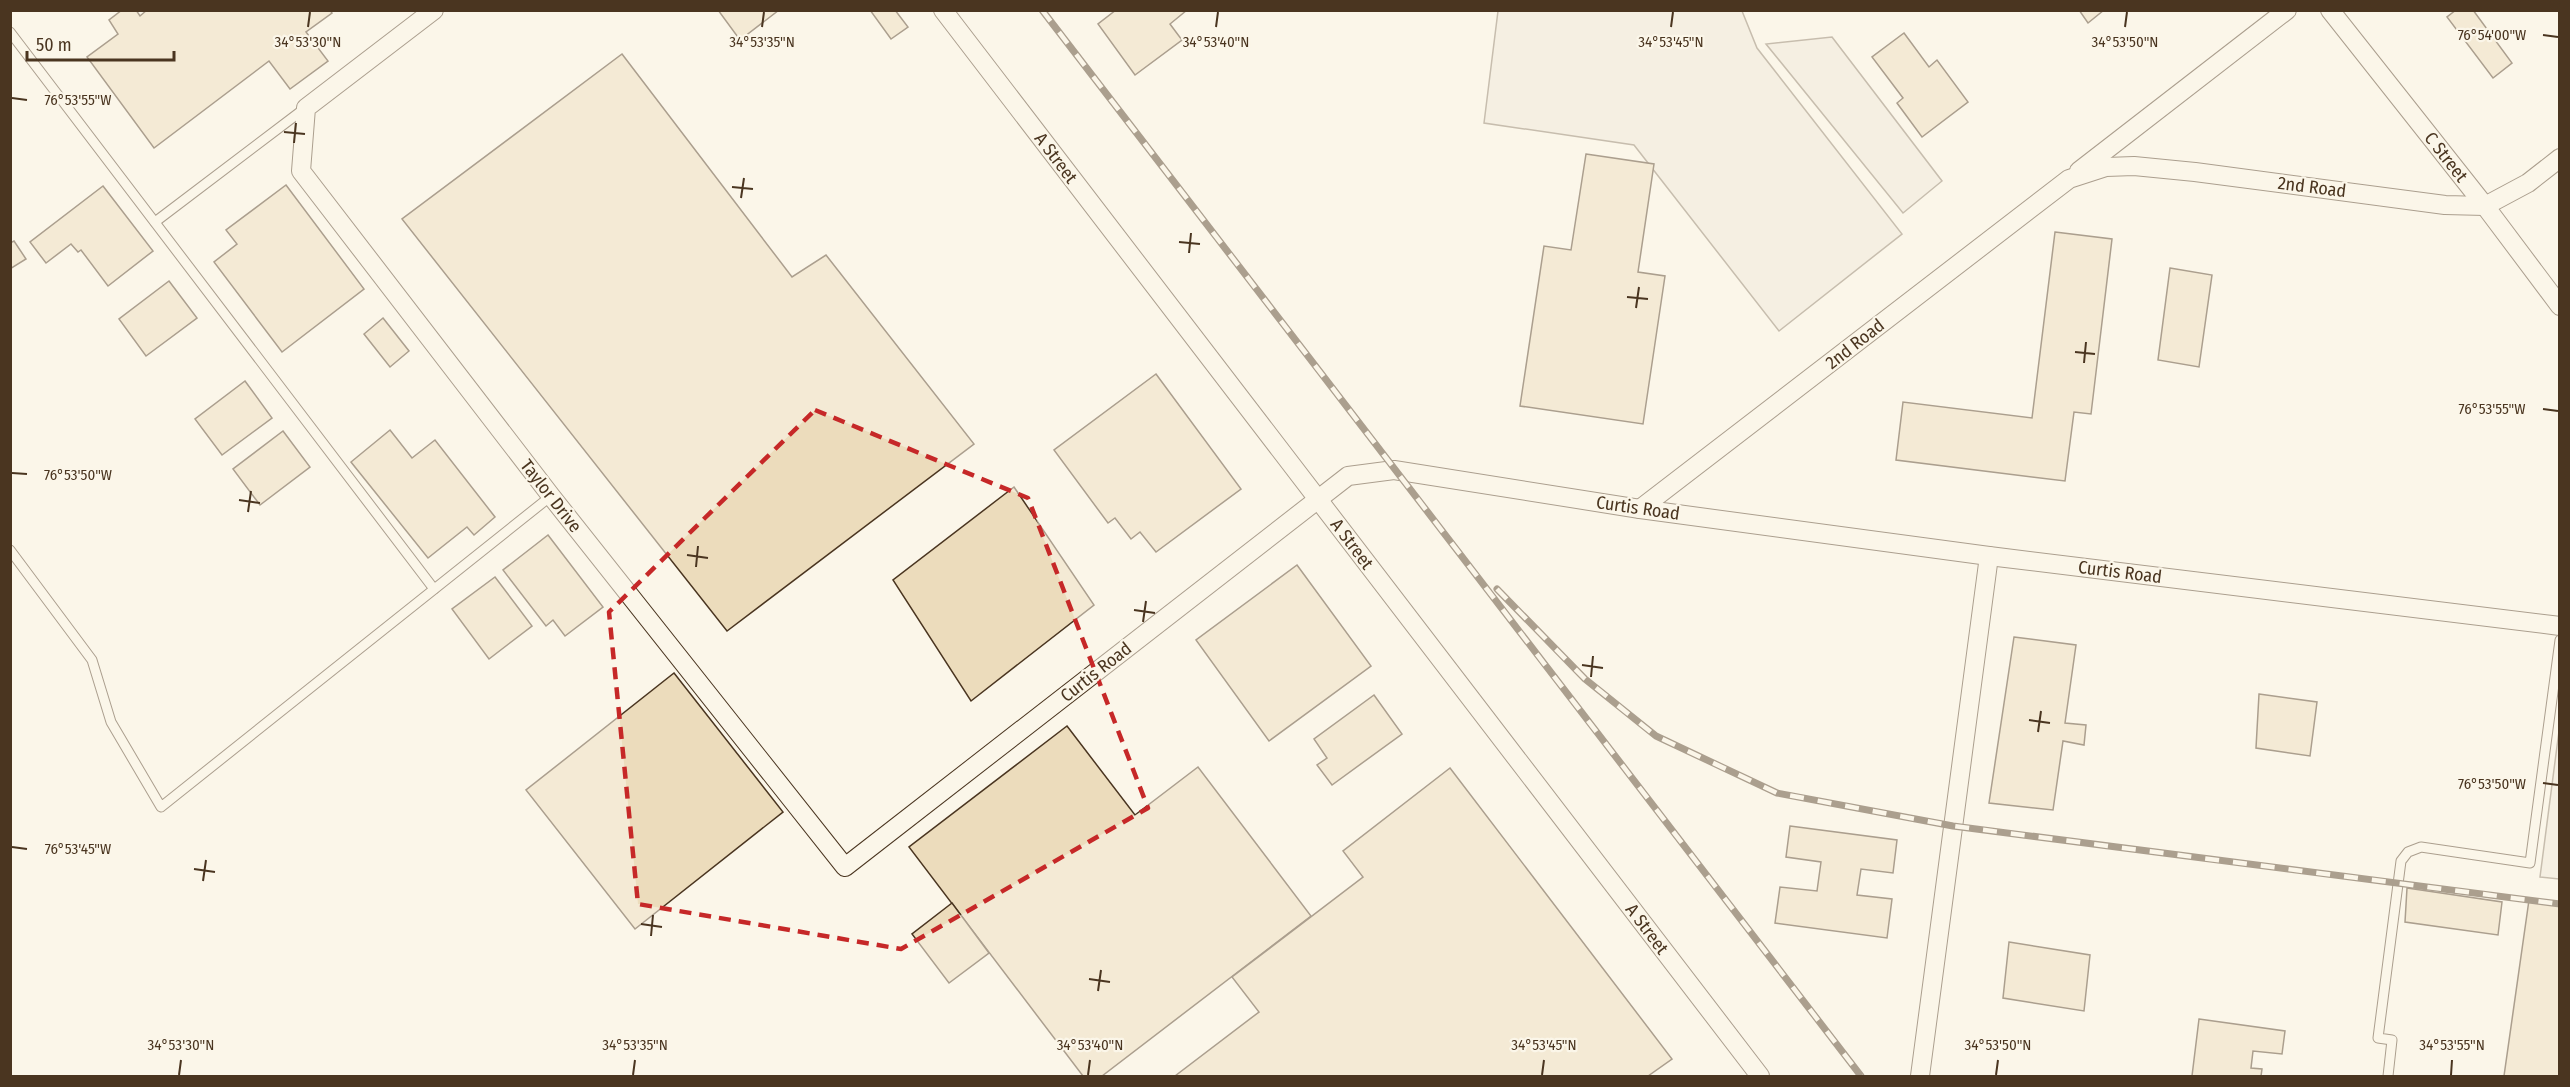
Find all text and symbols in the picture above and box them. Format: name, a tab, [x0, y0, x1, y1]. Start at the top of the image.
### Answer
scale bar	[27, 24, 174, 62]
text: 76°54'00"W	[2458, 26, 2526, 44]
text: 34°53'30"N	[275, 33, 341, 51]
text: 34°53'35"N	[729, 33, 795, 51]
text: 34°53'40"N	[1183, 33, 1249, 51]
text: 34°53'45"N	[1638, 33, 1704, 51]
text: 34°53'50"N	[2092, 33, 2158, 51]
text: 50 m	[36, 34, 72, 56]
text: 76°53'55"W	[45, 91, 111, 109]
street label: A Street	[1030, 128, 1082, 188]
street label: C Street	[2420, 128, 2472, 187]
street label: 2nd Road	[2277, 172, 2347, 202]
street label: 2nd Road	[1821, 314, 1889, 374]
text: 76°53'55"W	[2459, 400, 2525, 418]
street label: Taylor Drive	[516, 455, 586, 537]
text: 76°53'50"W	[44, 466, 112, 484]
street label: Curtis Road	[1595, 491, 1681, 525]
street label: A Street	[1326, 514, 1378, 574]
street label: Curtis Road	[2077, 556, 2163, 588]
street label: Curtis Road	[1056, 637, 1136, 707]
text: 76°53'50"W	[2458, 775, 2526, 793]
text: 76°53'45"W	[45, 840, 111, 858]
street label: A Street	[1621, 899, 1673, 959]
text: 34°53'30"N	[148, 1036, 214, 1054]
text: 34°53'35"N	[602, 1036, 668, 1054]
text: 34°53'40"N	[1057, 1036, 1123, 1054]
text: 34°53'45"N	[1511, 1036, 1577, 1054]
text: 34°53'50"N	[1965, 1036, 2031, 1054]
text: 34°53'55"N	[2419, 1036, 2485, 1054]

